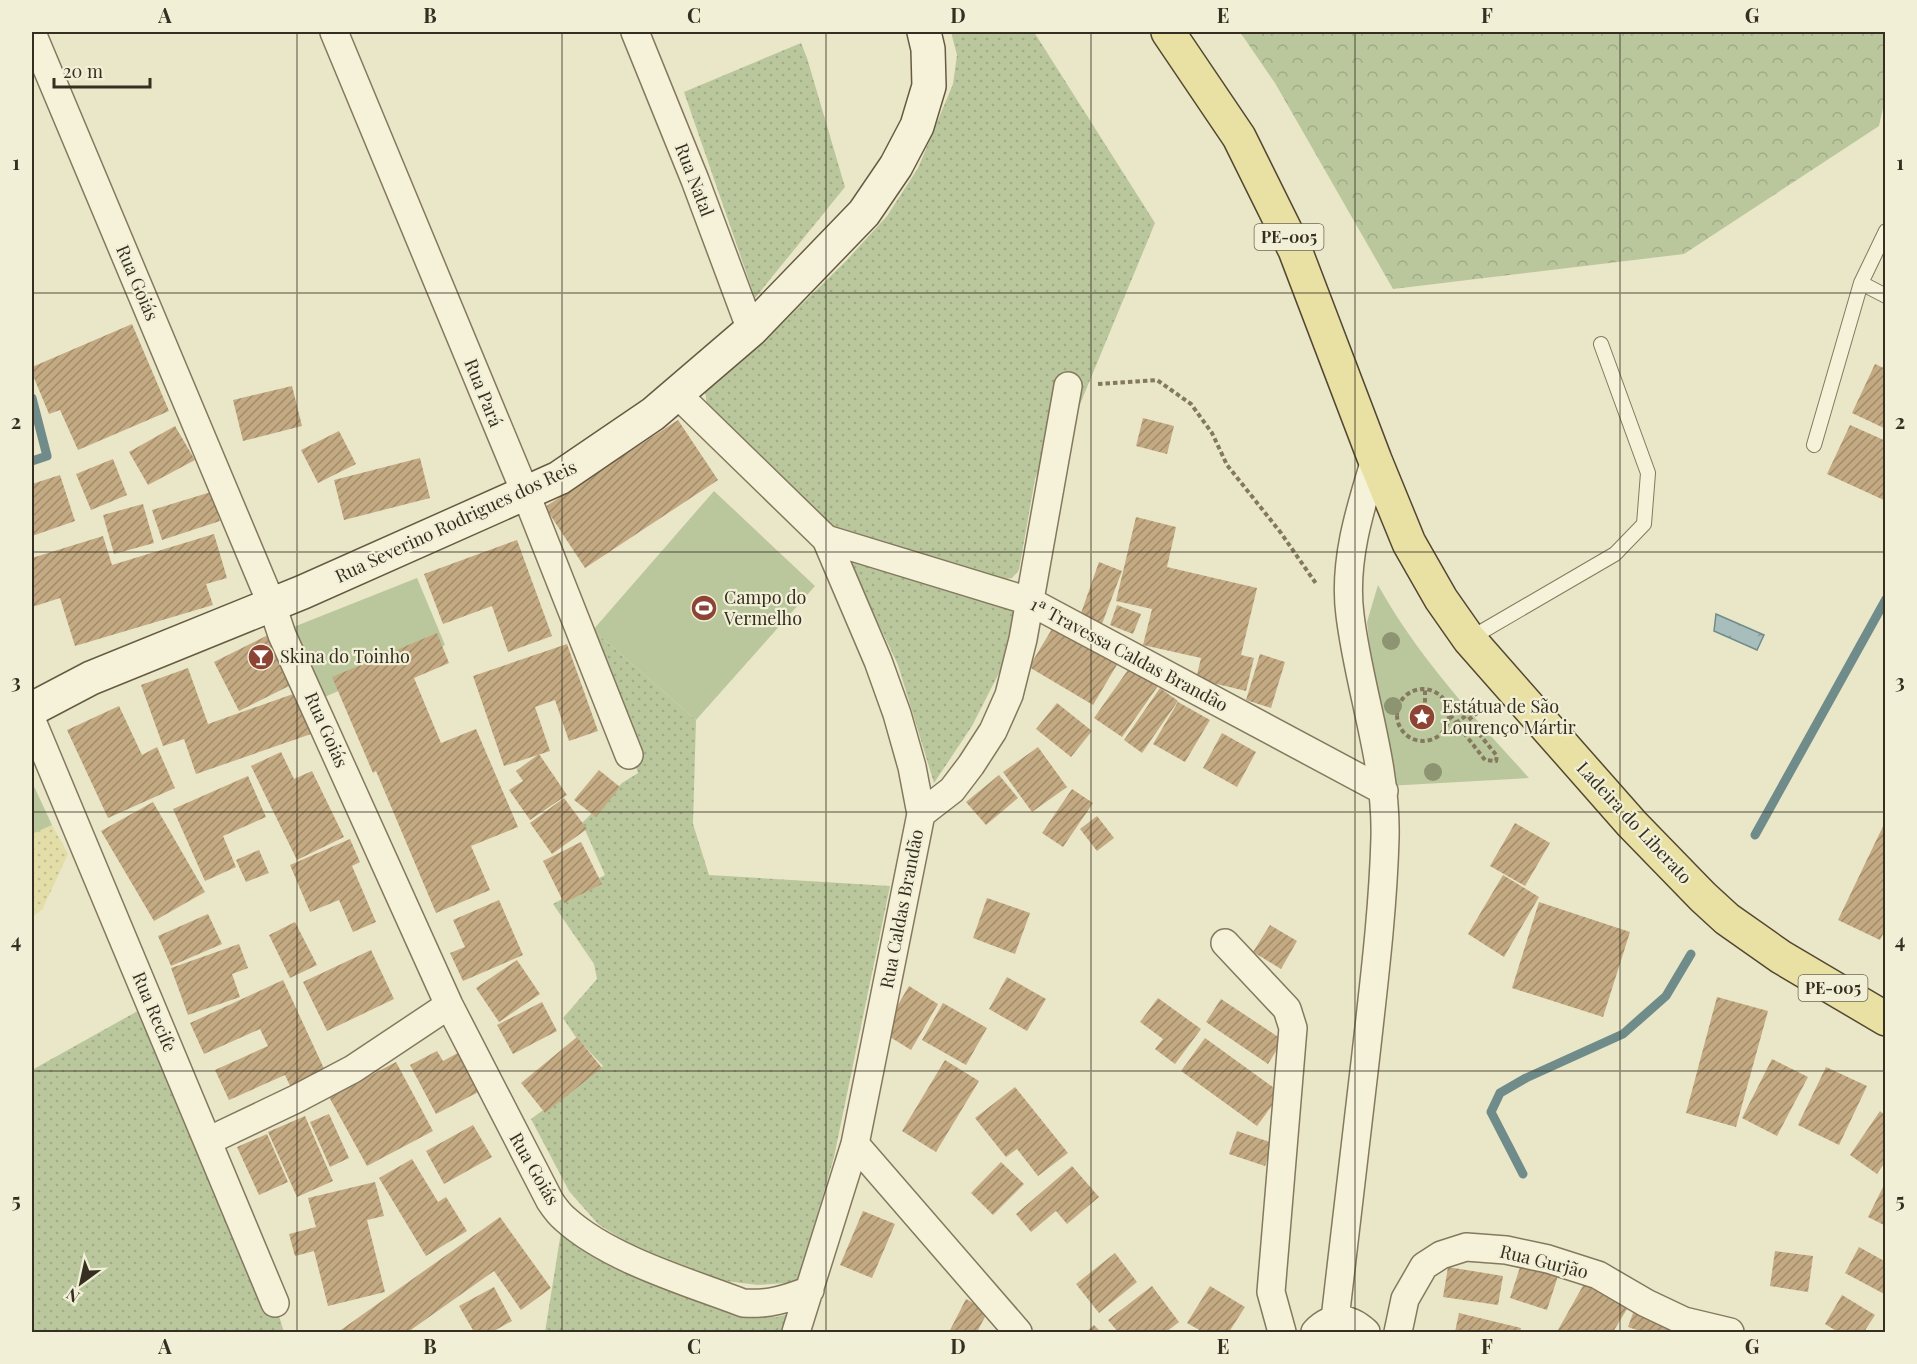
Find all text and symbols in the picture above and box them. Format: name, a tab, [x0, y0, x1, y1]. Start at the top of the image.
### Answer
text: A	[157, 1, 172, 28]
text: B	[423, 1, 437, 28]
text: C	[687, 1, 701, 28]
text: D	[950, 1, 966, 28]
text: E	[1217, 1, 1229, 28]
text: F	[1481, 1, 1493, 28]
text: G	[1745, 1, 1760, 28]
scale bar	[54, 51, 150, 89]
text: 20 m	[63, 59, 103, 83]
street label: Rua Natal	[670, 139, 720, 220]
text: 1	[12, 148, 20, 175]
text: 1	[1896, 148, 1904, 175]
road number: PE-005	[1254, 224, 1324, 250]
street label: Rua Goiás	[111, 241, 165, 324]
street label: Rua Pará	[459, 355, 508, 430]
text: 2	[11, 407, 21, 434]
text: 2	[1895, 407, 1905, 434]
street label: Rua Severino Rodrigues dos Reis	[331, 454, 580, 588]
place label: Campo do Vermelho	[723, 585, 807, 630]
street label: 1ª Travessa Caldas Brandão	[1026, 592, 1233, 717]
sports icon: Campo do Vermelho	[689, 593, 719, 623]
bar icon: Skina do Toinho	[246, 642, 276, 672]
place label: Skina do Toinho	[280, 644, 410, 668]
text: 3	[11, 667, 21, 694]
text: 3	[1895, 667, 1905, 694]
street label: Rua Goiás	[300, 688, 354, 771]
place label: Estátua de São Lourenço Mártir	[1442, 694, 1576, 739]
place icon: Estátua de São Lourenço Mártir	[1407, 702, 1437, 732]
street label: Ladeira do Liberato	[1572, 756, 1698, 889]
street label: Rua Caldas Brandão	[874, 827, 928, 990]
text: 4	[11, 926, 21, 953]
text: 4	[1895, 926, 1905, 953]
street label: Rua Recife	[127, 968, 183, 1055]
road number: PE-005	[1798, 975, 1868, 1001]
street label: Rua Goiás	[504, 1128, 565, 1209]
text: 5	[11, 1186, 21, 1213]
text: 5	[1895, 1186, 1905, 1213]
street label: Rua Gurjão	[1498, 1238, 1591, 1284]
north arrow	[51, 1253, 111, 1313]
text: N	[62, 1284, 83, 1308]
text: A	[157, 1332, 172, 1359]
text: B	[423, 1332, 437, 1359]
text: C	[687, 1332, 701, 1359]
text: D	[950, 1332, 966, 1359]
text: E	[1217, 1332, 1229, 1359]
text: F	[1481, 1332, 1493, 1359]
text: G	[1745, 1332, 1760, 1359]

